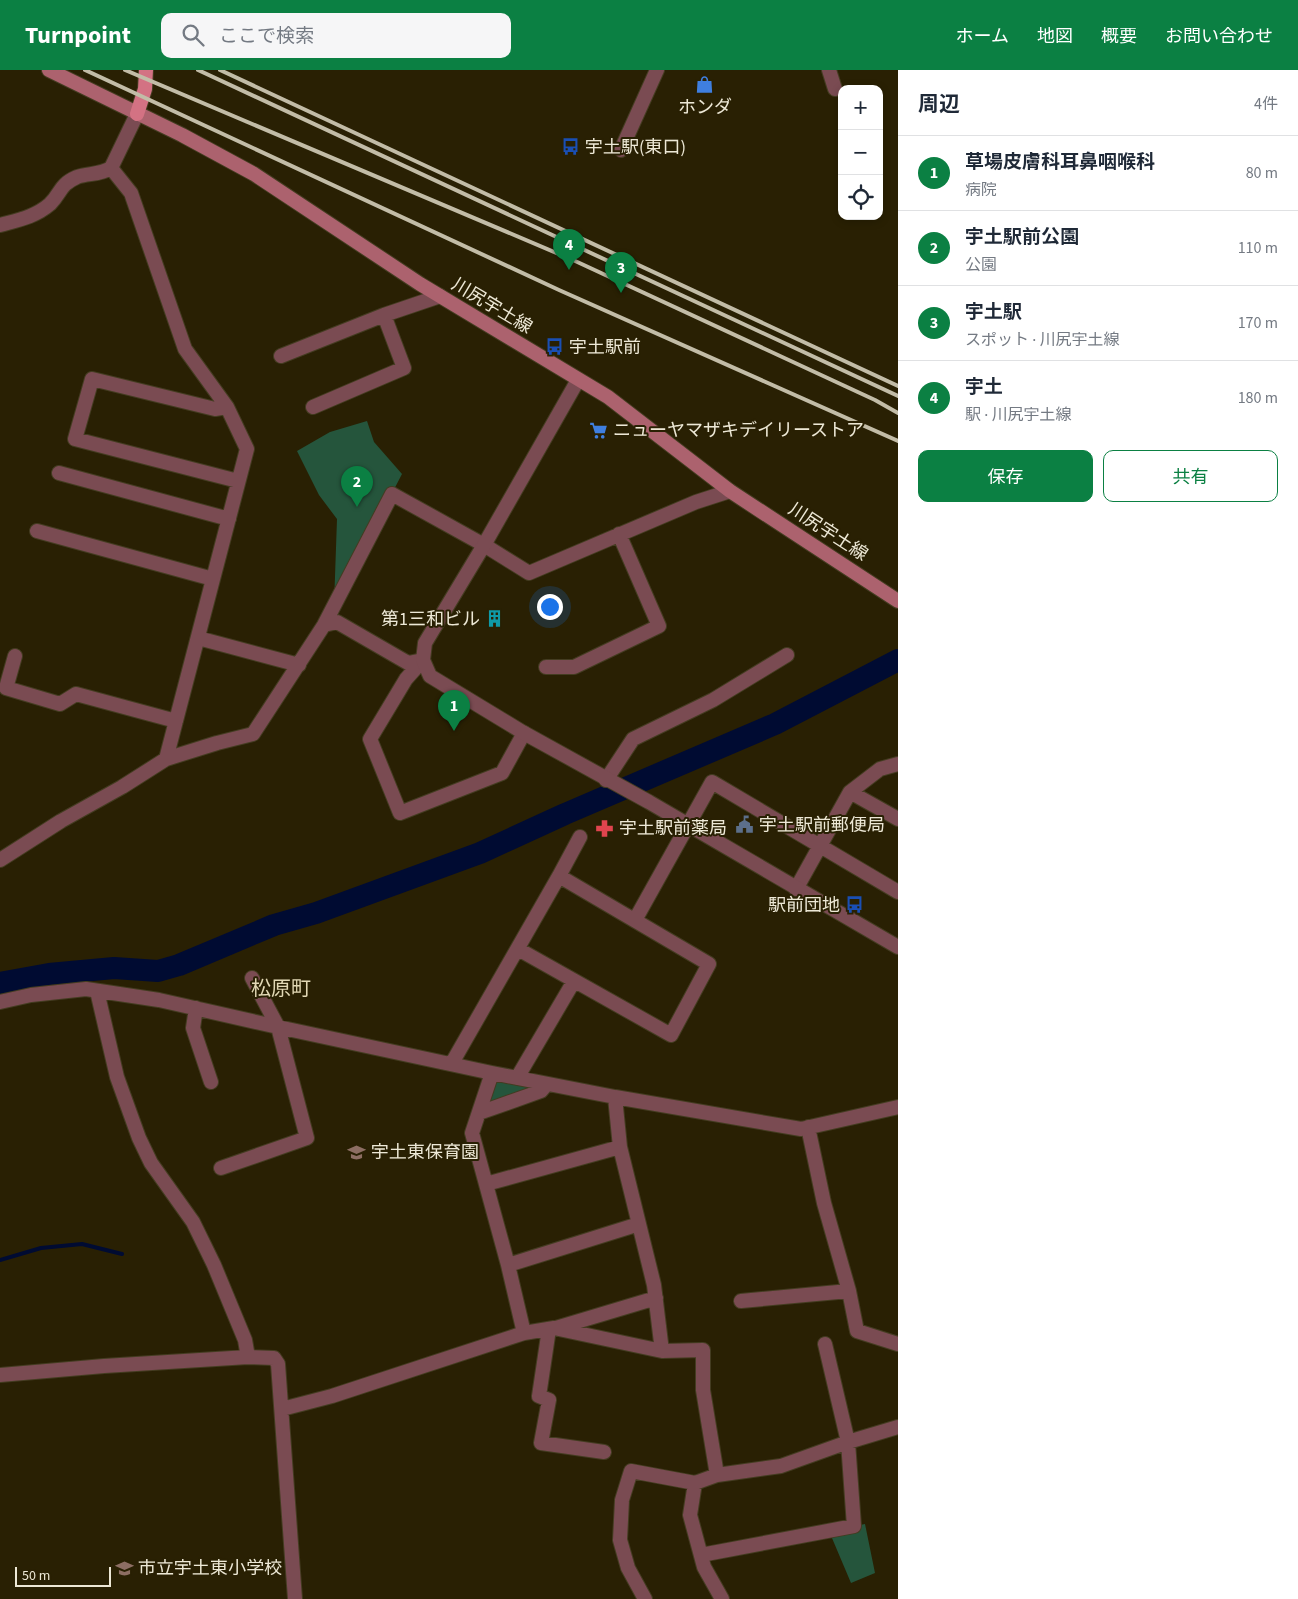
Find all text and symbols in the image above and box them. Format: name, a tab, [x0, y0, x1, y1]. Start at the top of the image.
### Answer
search box	[161, 13, 511, 58]
text: Turnpoint	[25, 18, 131, 53]
icon: search	[179, 21, 207, 49]
text: ここで検索	[219, 23, 314, 50]
text: ホーム	[956, 24, 1009, 49]
text: 地図	[1037, 24, 1073, 49]
text: 概要	[1101, 24, 1137, 49]
text: お問い合わせ	[1165, 24, 1273, 49]
shop icon: ホンダ	[695, 74, 715, 94]
map controls	[838, 85, 883, 220]
button: +	[838, 85, 883, 130]
text: 周辺	[918, 89, 960, 119]
text: 4件	[1254, 93, 1278, 115]
place label: ホンダ	[678, 95, 732, 120]
button: −	[838, 130, 883, 175]
place label: 宇土駅(東口)	[585, 135, 686, 160]
bus stop icon: 宇土駅(東口)	[561, 137, 581, 157]
text: 草場皮膚科耳鼻咽喉科	[965, 149, 1155, 176]
text: 1	[930, 162, 938, 184]
text: 80 m	[1246, 162, 1278, 184]
button: locate	[838, 175, 883, 220]
text: 病院	[965, 179, 997, 201]
text: 宇土駅前公園	[965, 224, 1079, 251]
pin: 4	[553, 229, 585, 270]
text: 2	[930, 237, 938, 259]
text: 110 m	[1238, 237, 1278, 259]
pin: 3	[605, 252, 637, 293]
text: 公園	[965, 254, 997, 276]
street label: 川尻宇土線	[447, 272, 537, 340]
text: 宇土駅	[965, 299, 1022, 326]
text: 3	[930, 312, 938, 334]
text: 170 m	[1238, 312, 1278, 334]
text: スポット · 川尻宇土線	[965, 329, 1119, 351]
place label: 宇土駅前	[569, 335, 641, 360]
bus stop icon: 宇土駅前	[545, 337, 565, 357]
text: 宇土	[965, 374, 1003, 401]
text: 4	[930, 387, 938, 409]
text: 180 m	[1238, 387, 1278, 409]
text: 駅 · 川尻宇土線	[965, 404, 1071, 426]
place label: ニューヤマザキデイリーストア	[613, 418, 864, 443]
supermarket icon: ニューヤマザキデイリーストア	[589, 420, 609, 440]
button: 保存	[918, 450, 1093, 502]
button: 共有	[1103, 450, 1278, 502]
pin: 2	[341, 466, 373, 507]
street label: 川尻宇土線	[783, 497, 873, 567]
your location	[537, 594, 563, 620]
place label: 第1三和ビル	[381, 607, 480, 632]
building icon: 第1三和ビル	[484, 609, 504, 629]
pin: 1	[438, 690, 470, 731]
place label: 宇土駅前郵便局	[759, 813, 885, 838]
public building icon: 宇土駅前郵便局	[735, 815, 755, 835]
place label: 宇土駅前薬局	[619, 816, 727, 841]
pharmacy icon: 宇土駅前薬局	[595, 818, 615, 838]
place label: 駅前団地	[768, 893, 840, 918]
bus stop icon: 駅前団地	[844, 895, 864, 915]
district label: 松原町	[251, 975, 311, 1003]
place label: 宇土東保育園	[371, 1140, 479, 1165]
school or university icon: 宇土東保育園	[347, 1142, 367, 1162]
place label: 市立宇土東小学校	[138, 1556, 282, 1581]
school or university icon: 市立宇土東小学校	[114, 1558, 134, 1578]
scale bar	[15, 1564, 111, 1587]
text: 50 m	[22, 1566, 50, 1586]

